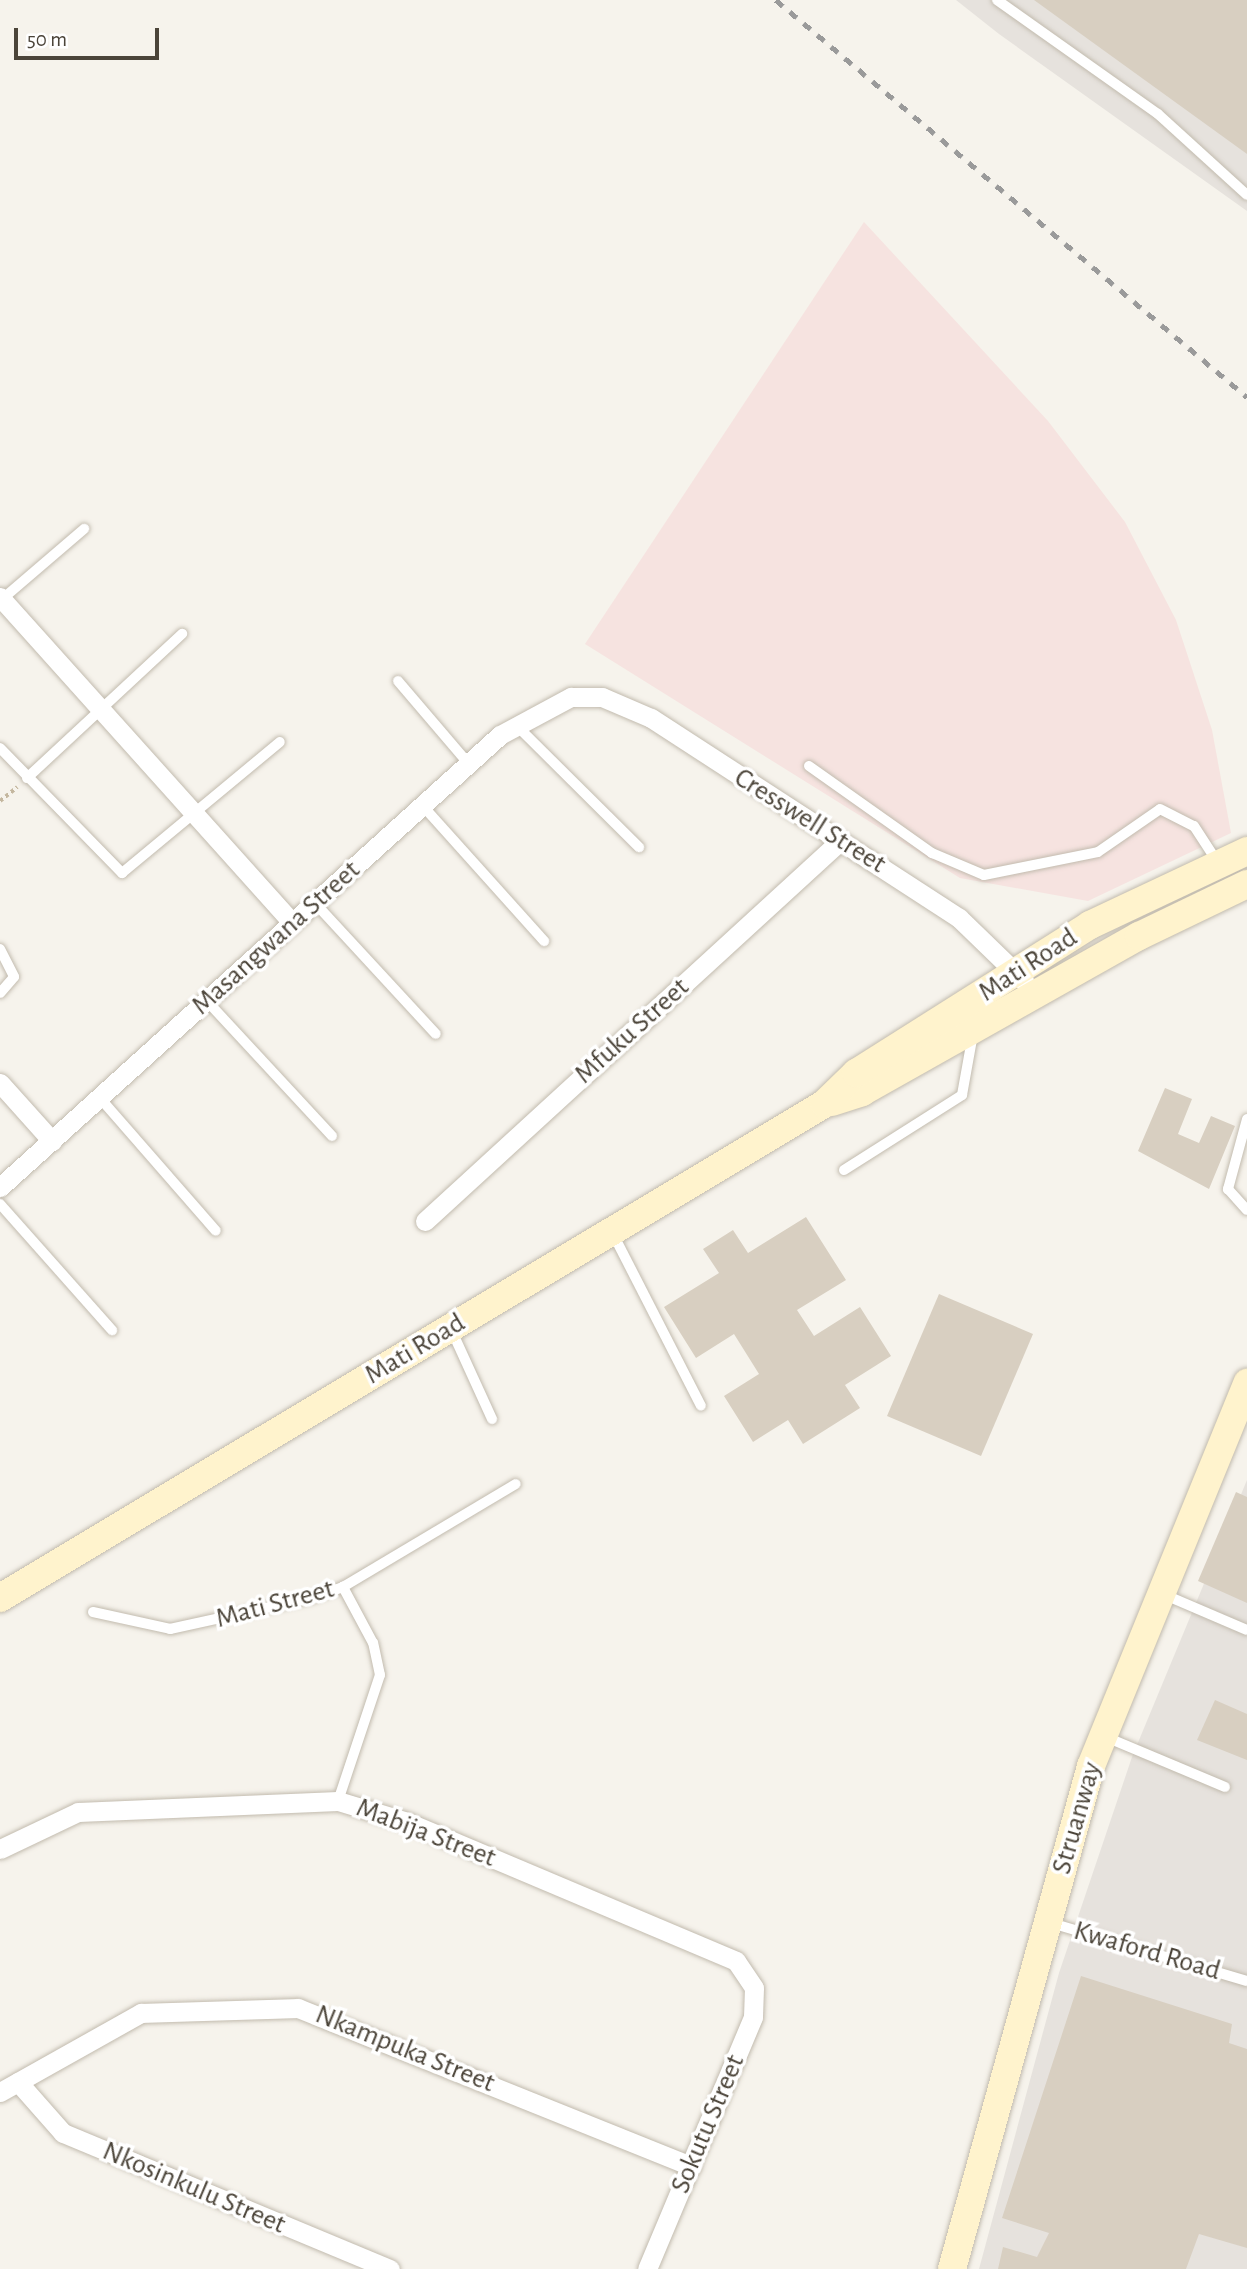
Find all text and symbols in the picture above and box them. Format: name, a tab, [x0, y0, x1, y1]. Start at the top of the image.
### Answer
scale bar	[18, 14, 163, 58]
text: 50 m	[27, 29, 67, 50]
street label: Cresswell Street	[728, 761, 892, 881]
street label: Masangwana Street	[185, 854, 367, 1022]
street label: Mati Road	[972, 921, 1084, 1009]
street label: Mfuku Street	[568, 971, 696, 1091]
street label: Mati Road	[359, 1306, 471, 1392]
street label: Mati Street	[212, 1572, 338, 1636]
street label: Struanway	[1045, 1758, 1109, 1878]
street label: Mabija Street	[351, 1791, 501, 1875]
street label: Kwaford Road	[1070, 1914, 1224, 1988]
street label: Nkampuka Street	[310, 1998, 500, 2100]
street label: Sokutu Street	[664, 2050, 752, 2198]
street label: Nkosinkulu Street	[97, 2134, 291, 2242]

